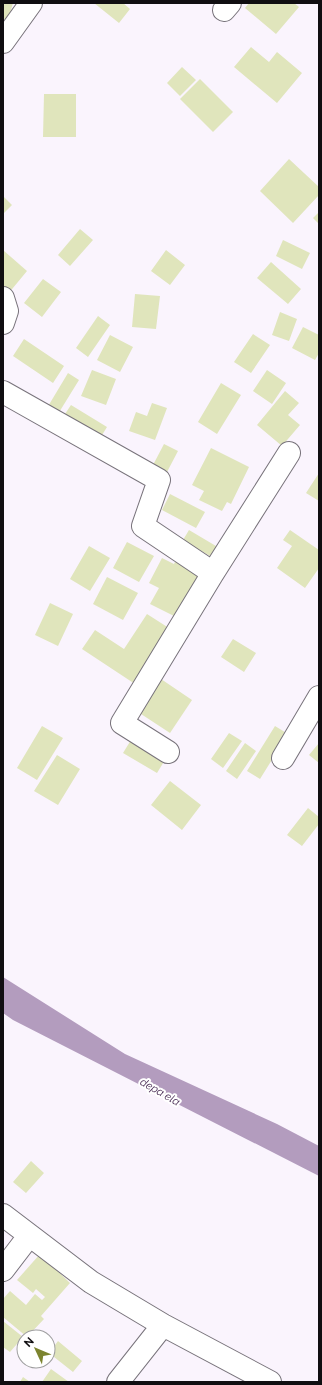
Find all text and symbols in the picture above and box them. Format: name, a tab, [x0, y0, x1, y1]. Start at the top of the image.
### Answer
water label: depa ela	[138, 1075, 183, 1109]
north arrow	[16, 1329, 56, 1369]
text: N	[22, 1335, 37, 1350]

